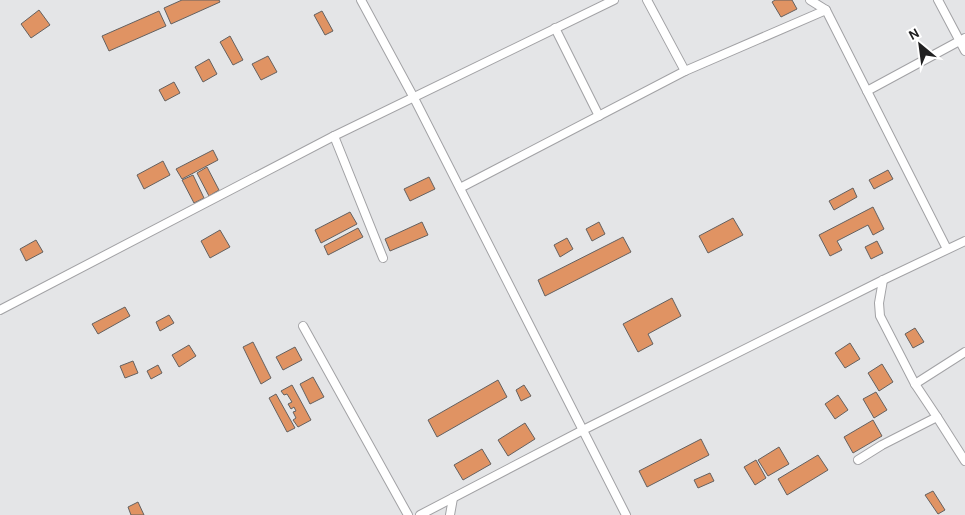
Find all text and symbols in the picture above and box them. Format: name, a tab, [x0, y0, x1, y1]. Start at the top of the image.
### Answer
north arrow	[895, 20, 945, 70]
text: N	[905, 24, 922, 44]

